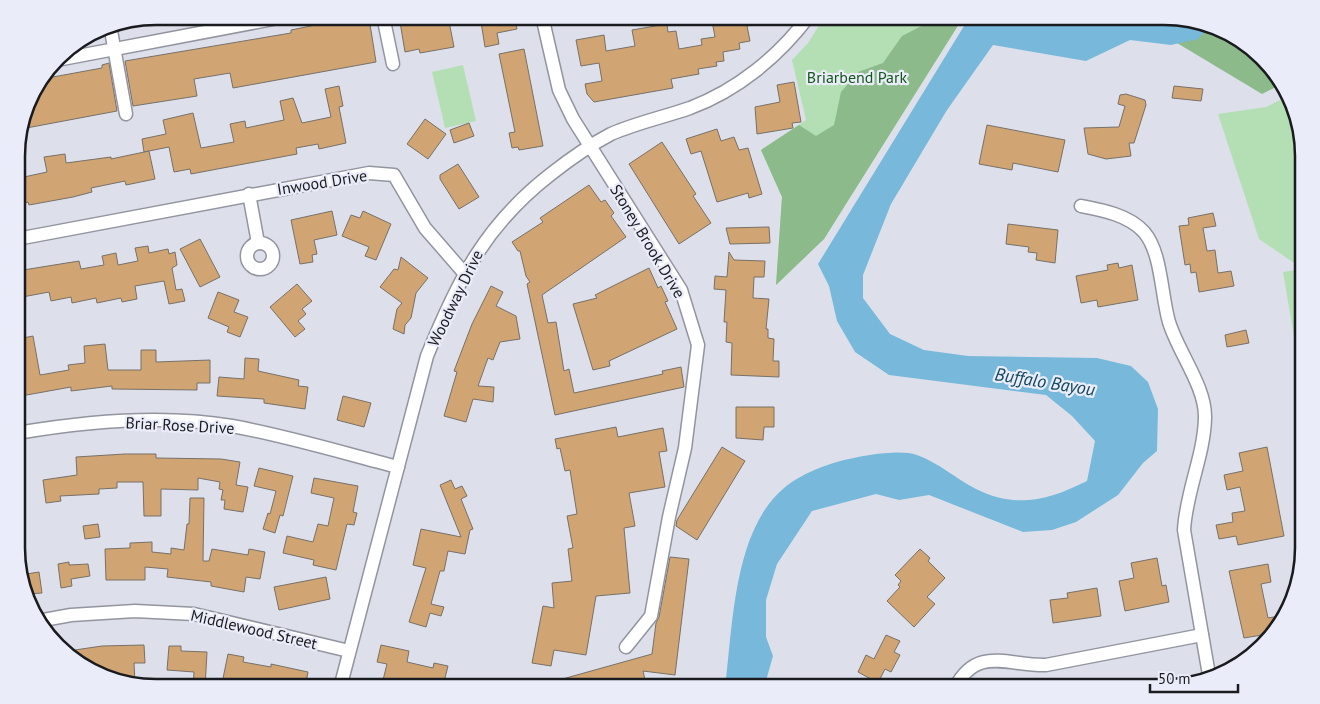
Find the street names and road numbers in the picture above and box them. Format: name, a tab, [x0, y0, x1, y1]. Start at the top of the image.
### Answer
street label: Inwood Drive	[276, 165, 368, 199]
street label: Stoney Brook Drive	[606, 180, 690, 302]
street label: Woodway Drive	[423, 246, 487, 350]
street label: Briar Rose Drive	[125, 412, 235, 438]
street label: Middlewood Street	[189, 605, 320, 653]

